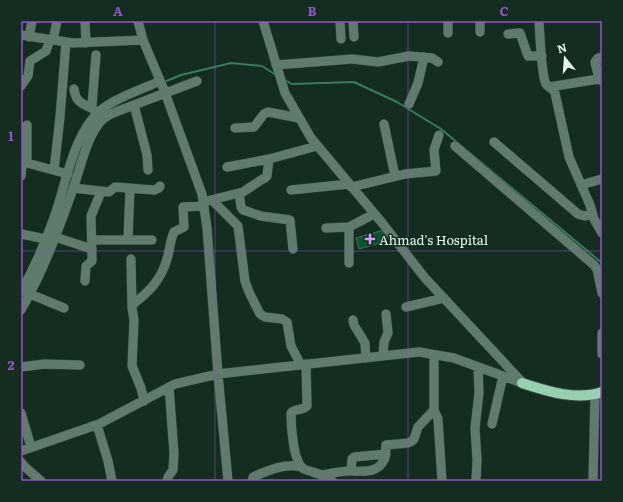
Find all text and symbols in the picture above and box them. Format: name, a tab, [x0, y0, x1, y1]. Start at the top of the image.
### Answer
text: A	[113, 1, 123, 20]
text: B	[308, 1, 317, 20]
text: C	[499, 1, 509, 20]
north arrow	[545, 38, 585, 78]
text: N	[555, 38, 569, 56]
text: 1	[8, 126, 14, 145]
place label: Ahmad's Hospital	[379, 230, 489, 249]
marker: Ahmad's Hospital	[364, 233, 376, 245]
text: 2	[8, 355, 15, 374]

